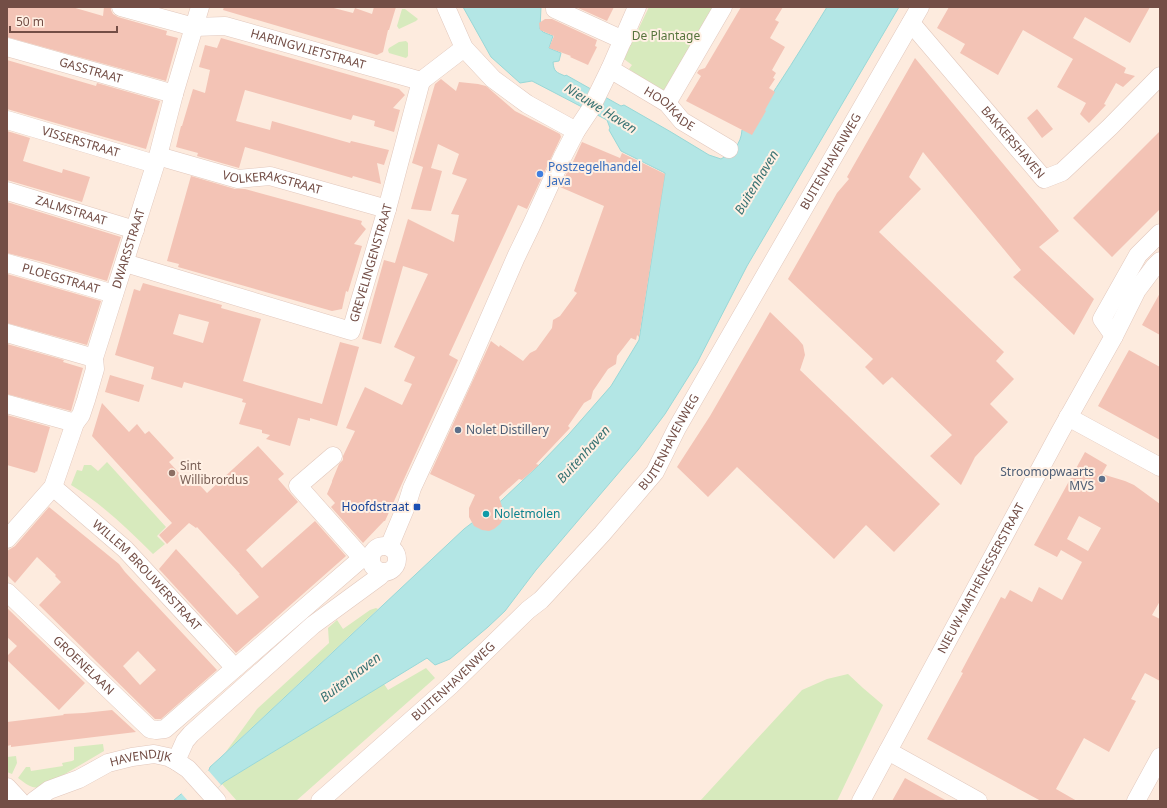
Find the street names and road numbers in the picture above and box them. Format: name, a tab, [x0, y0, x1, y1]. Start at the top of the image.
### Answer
street label: HARINGVLIETSTRAAT	[249, 25, 368, 73]
street label: GASSTRAAT	[57, 53, 125, 87]
street label: HOOIKADE	[641, 82, 698, 135]
street label: BAKKERSHAVEN	[977, 102, 1049, 182]
street label: BUITENHAVENWEG	[796, 110, 865, 213]
street label: VISSERSTRAAT	[40, 122, 122, 161]
street label: VOLKERAKSTRAAT	[220, 166, 324, 198]
street label: ZALMSTRAAT	[34, 191, 109, 229]
street label: GREVELINGENSTRAAT	[345, 201, 396, 324]
street label: DWARSSTRAAT	[108, 206, 149, 291]
street label: PLOEGSTRAAT	[20, 259, 102, 297]
street label: BUITENHAVENWEG	[634, 391, 703, 494]
street label: NIEUW-MATHENESSERSTRAAT	[933, 499, 1028, 656]
street label: WILLEM BROUWERSTRAAT	[89, 516, 206, 634]
street label: GROENELAAN	[50, 632, 118, 698]
street label: BUITENHAVENWEG	[407, 638, 498, 724]
street label: HAVENDIJK	[108, 745, 174, 770]

